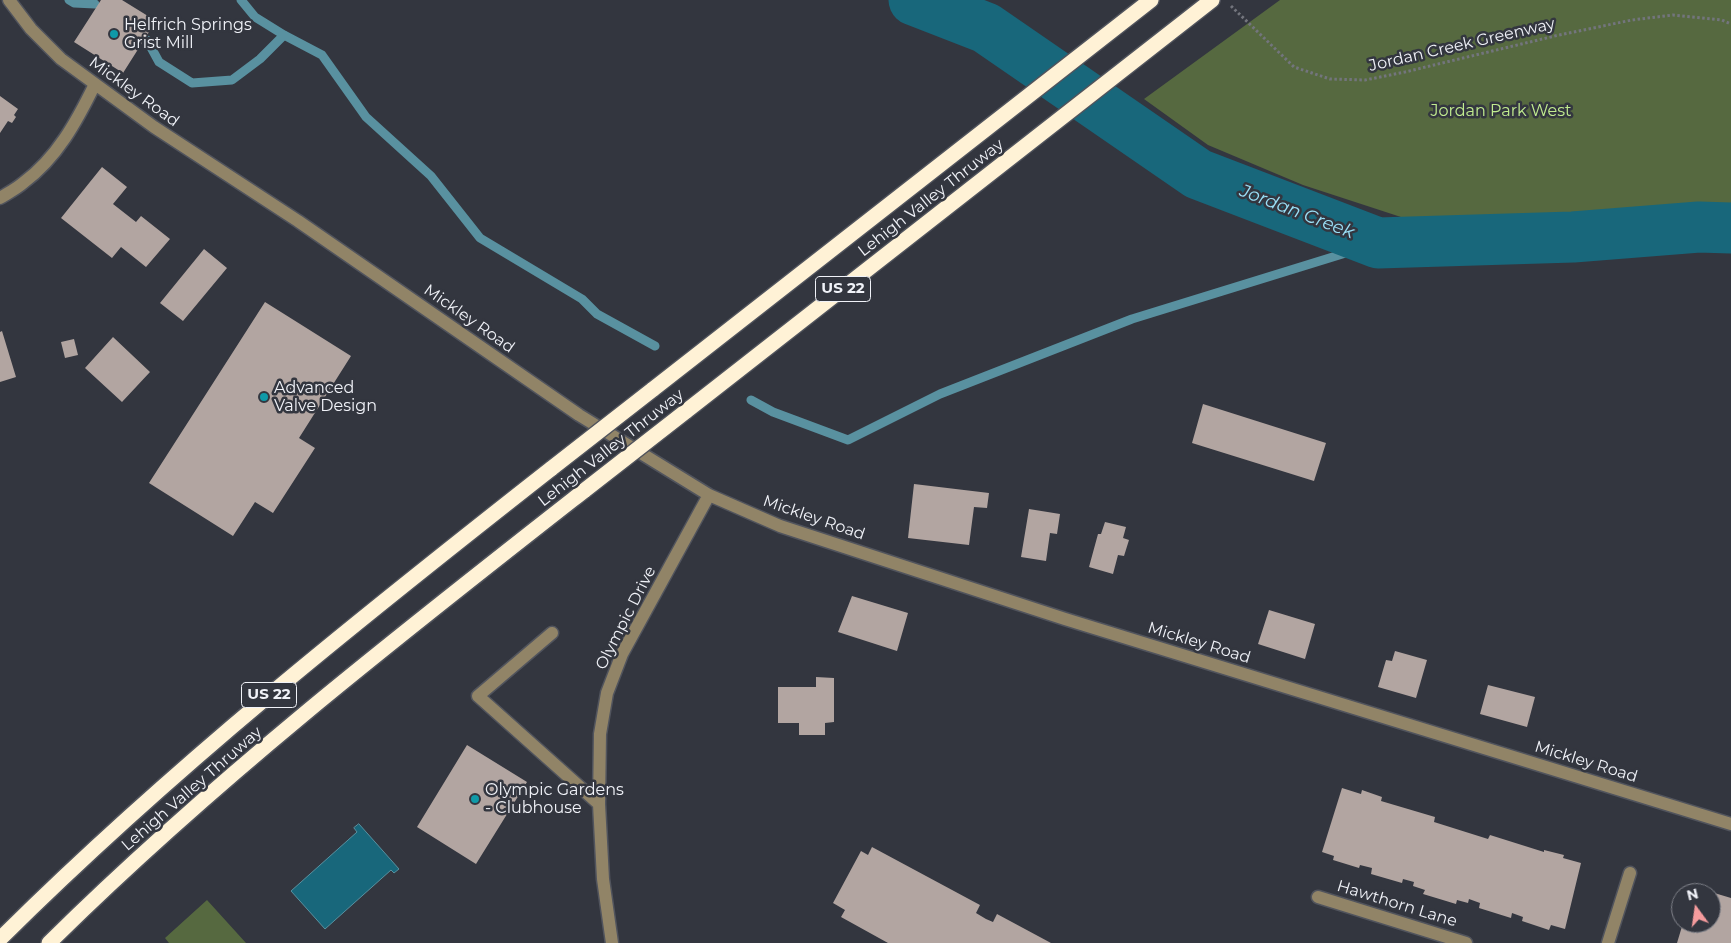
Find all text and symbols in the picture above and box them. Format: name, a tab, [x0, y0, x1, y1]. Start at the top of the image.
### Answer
street label: Jordan Creek Greenway	[1367, 14, 1557, 76]
place label: Helfrich Springs Grist Mill	[124, 15, 252, 53]
marker: Helfrich Springs Grist Mill	[108, 28, 120, 40]
street label: Mickley Road	[85, 53, 183, 131]
park label: Jordan Park West	[1430, 101, 1572, 121]
street label: Lehigh Valley Thruway	[854, 135, 1008, 261]
water label: Jordan Creek	[1237, 180, 1357, 244]
road number: US 22	[816, 276, 870, 302]
street label: Mickley Road	[420, 281, 518, 357]
place label: Advanced Valve Design	[274, 378, 377, 416]
street label: Lehigh Valley Thruway	[534, 385, 688, 511]
marker: Advanced Valve Design	[258, 391, 270, 403]
street label: Mickley Road	[760, 492, 868, 544]
street label: Olympic Drive	[592, 563, 660, 673]
street label: Mickley Road	[1145, 618, 1253, 668]
road number: US 22	[242, 682, 296, 708]
street label: Lehigh Valley Thruway	[118, 723, 266, 855]
street label: Mickley Road	[1532, 737, 1640, 787]
place label: Olympic Gardens - Clubhouse	[485, 780, 624, 818]
marker: Olympic Gardens - Clubhouse	[469, 793, 481, 805]
street label: Hawthorn Lane	[1335, 877, 1459, 931]
north arrow	[1671, 883, 1721, 933]
text: N	[1685, 884, 1700, 905]

